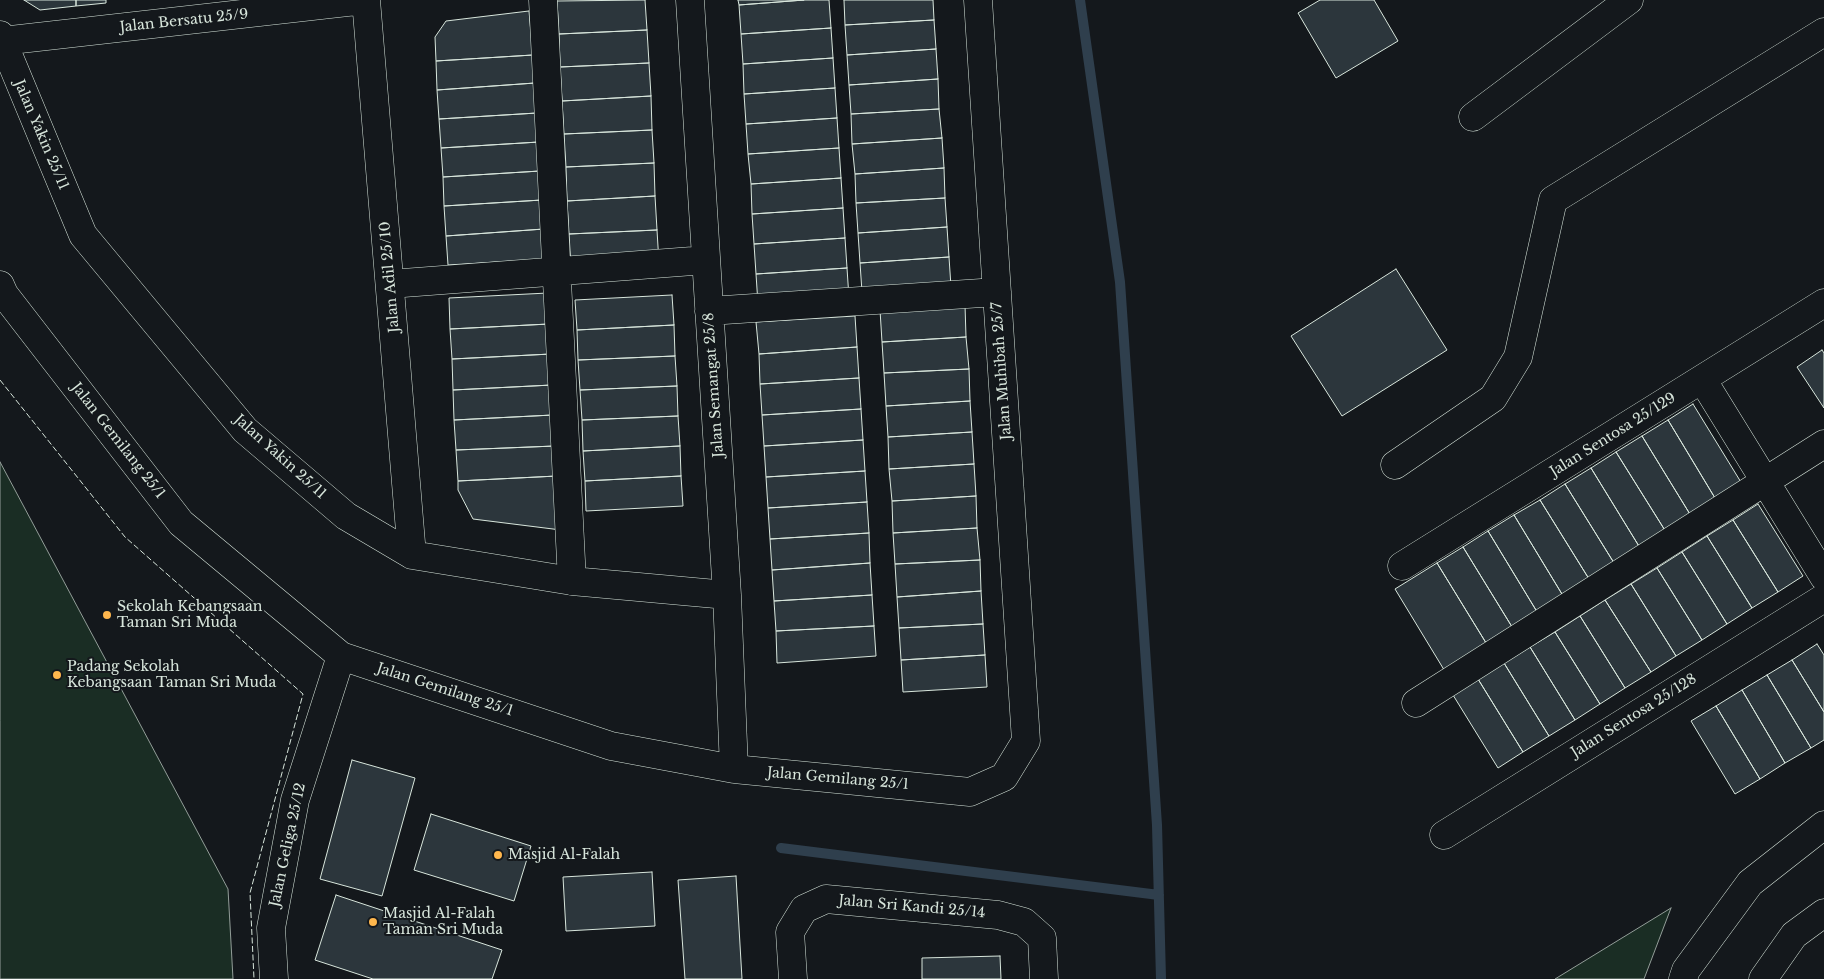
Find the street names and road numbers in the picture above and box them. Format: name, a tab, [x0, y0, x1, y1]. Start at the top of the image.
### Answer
street label: Jalan Bersatu 25/9	[119, 6, 249, 36]
street label: Jalan Yakin 25/11	[10, 77, 72, 193]
street label: Jalan Adil 25/10	[377, 221, 403, 333]
street label: Jalan Muhibah 25/7	[989, 302, 1015, 440]
street label: Jalan Semangat 25/8	[701, 312, 727, 458]
street label: Jalan Gemilang 25/1	[68, 380, 168, 502]
street label: Jalan Sentosa 25/129	[1547, 389, 1679, 481]
street label: Jalan Yakin 25/11	[231, 411, 329, 503]
street label: Jalan Gemilang 25/1	[375, 660, 515, 720]
street label: Jalan Sentosa 25/128	[1568, 671, 1700, 761]
street label: Jalan Gemilang 25/1	[766, 764, 910, 794]
street label: Jalan Geliga 25/12	[267, 781, 309, 909]
street label: Jalan Sri Kandi 25/14	[838, 892, 986, 922]

